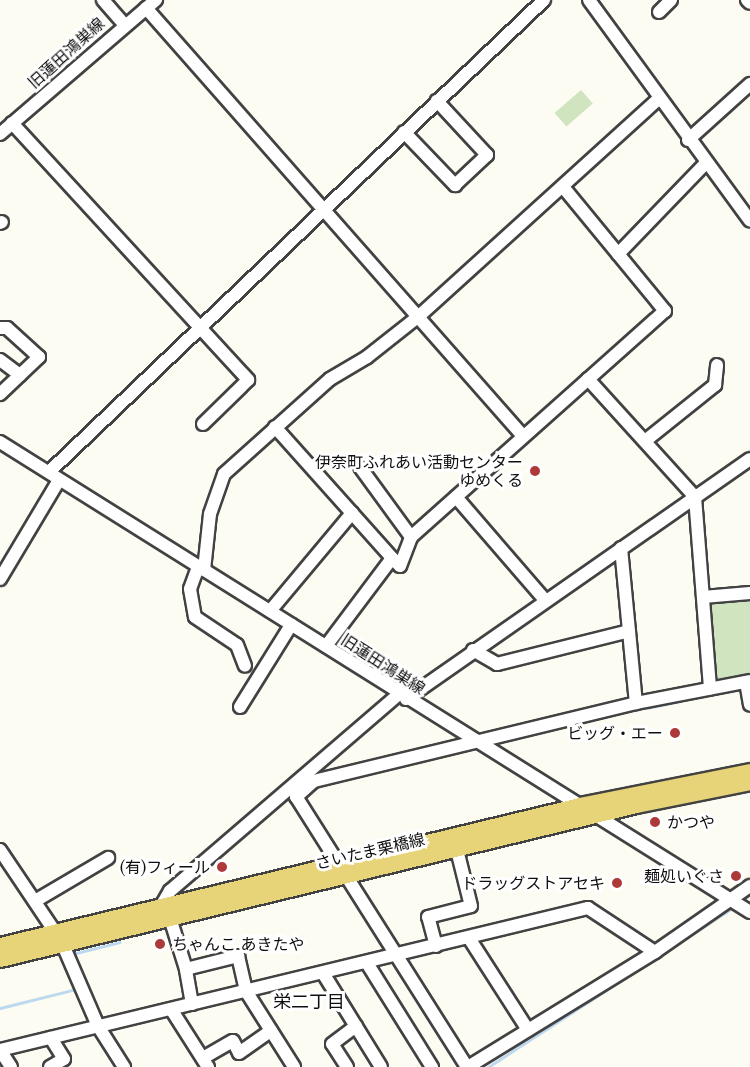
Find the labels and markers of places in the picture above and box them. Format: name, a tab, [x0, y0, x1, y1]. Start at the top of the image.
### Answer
place label: 伊奈町ふれあい活動センター ゆめくる	[315, 452, 523, 490]
marker: 伊奈町ふれあい活動センター ゆめくる	[528, 464, 542, 478]
place label: ビッグ・エー	[567, 723, 663, 743]
marker: ビッグ・エー	[668, 726, 682, 740]
place label: かつや	[667, 812, 715, 832]
marker: かつや	[648, 815, 662, 829]
place label: (有)フィール	[119, 857, 210, 877]
marker: (有)フィール	[215, 860, 229, 874]
place label: 麺処いぐさ	[644, 866, 724, 886]
marker: 麺処いぐさ	[729, 869, 743, 883]
place label: ドラッグストアセキ	[461, 873, 605, 893]
marker: ドラッグストアセキ	[610, 876, 624, 890]
place label: ちゃんこ あきたや	[172, 934, 305, 954]
marker: ちゃんこ あきたや	[153, 937, 167, 951]

